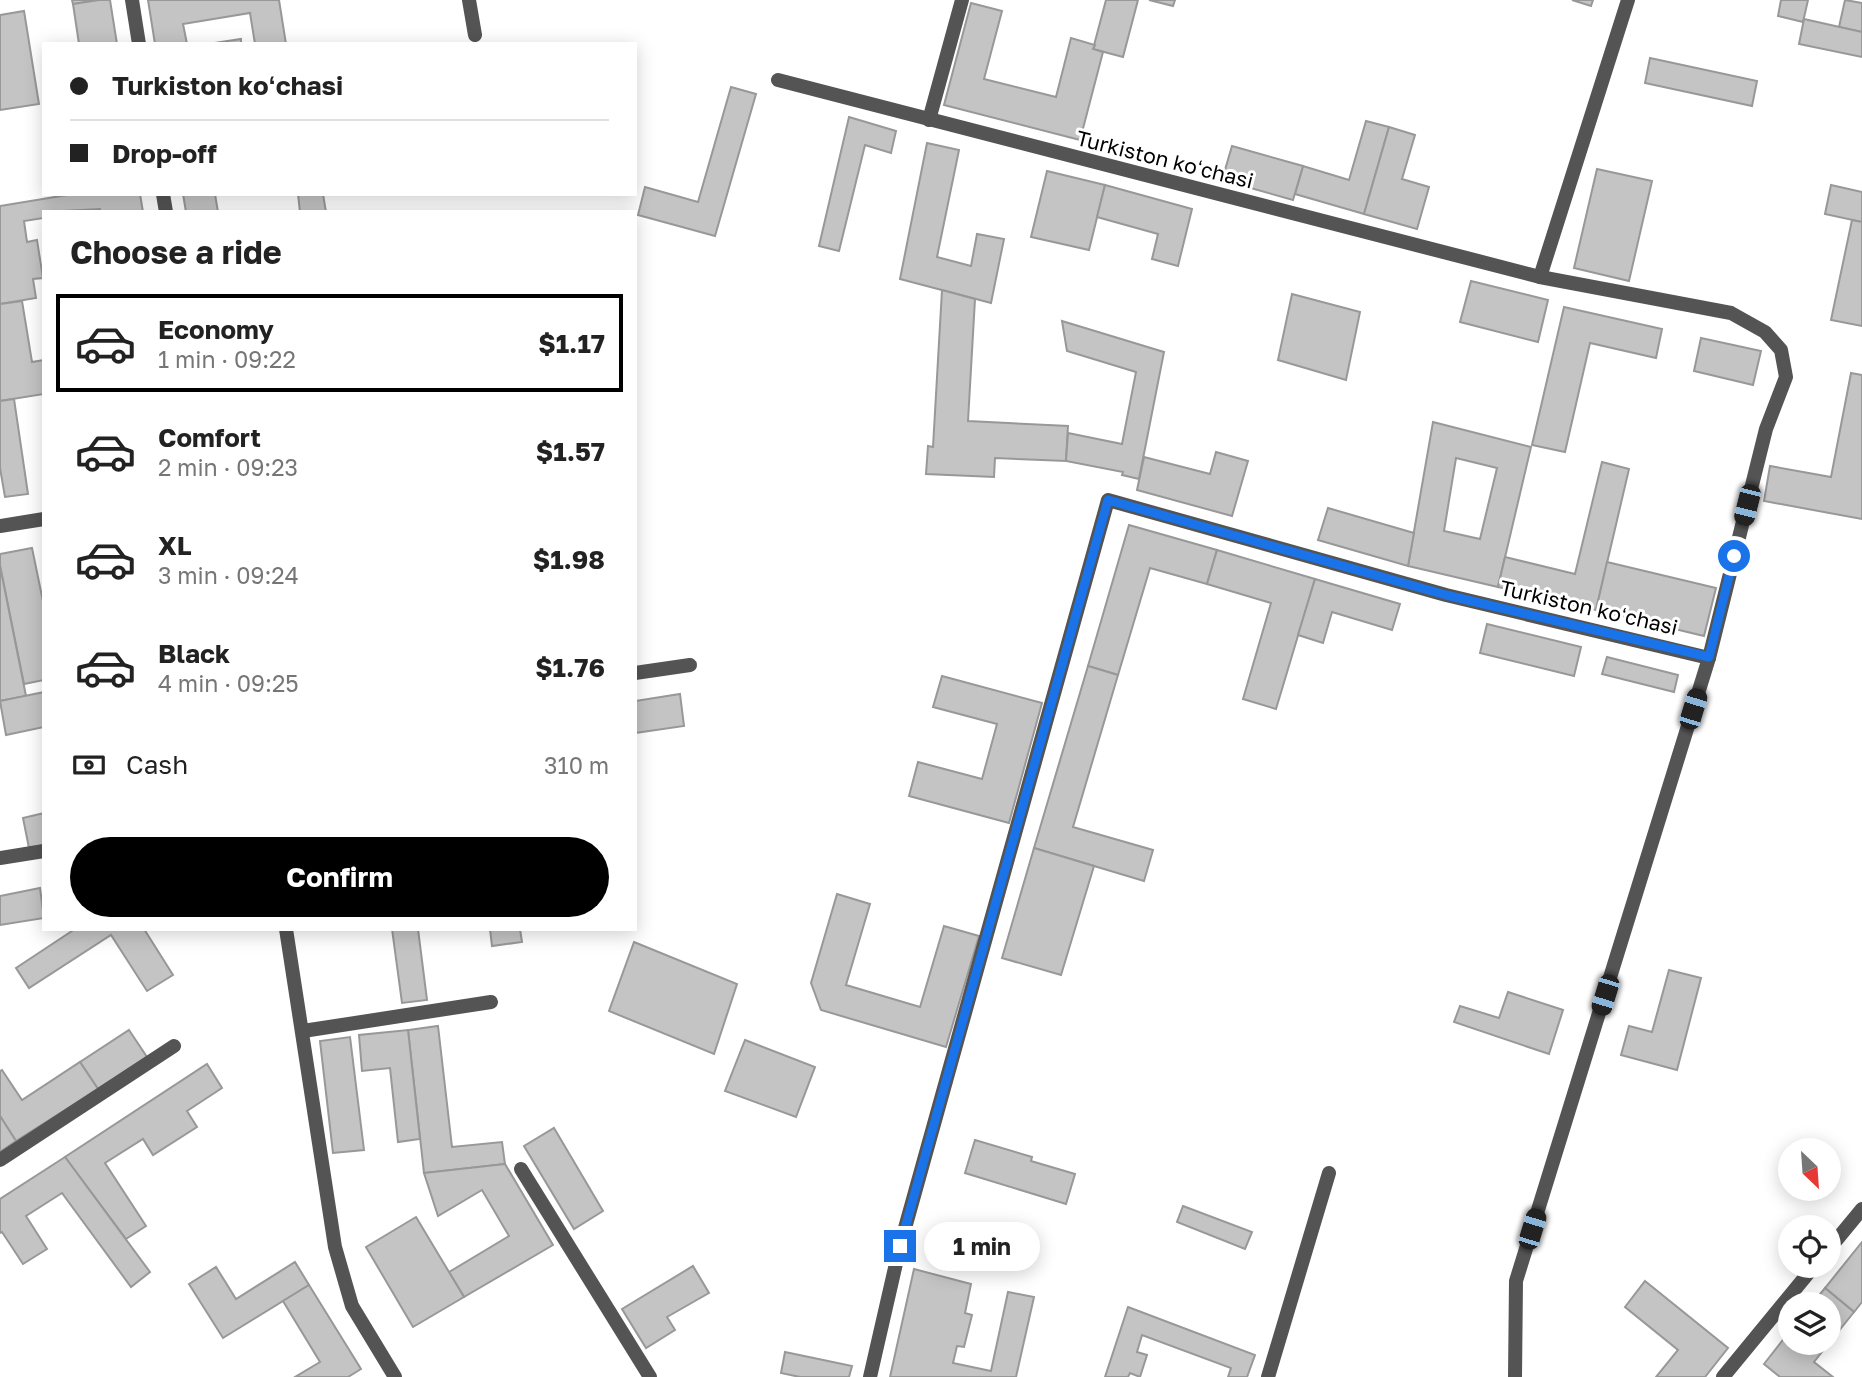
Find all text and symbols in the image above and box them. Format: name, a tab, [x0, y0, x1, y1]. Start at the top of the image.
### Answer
text: Turkiston koʻchasi	[112, 70, 343, 101]
street label: Turkiston koʻchasi	[1074, 124, 1256, 194]
text: Drop-off	[112, 138, 217, 169]
text: Choose a ride	[70, 233, 282, 271]
icon: car	[74, 312, 137, 375]
text: Economy	[158, 314, 274, 345]
text: $1.17	[538, 328, 605, 359]
text: 1 min · 09:22	[158, 345, 296, 373]
icon: car	[74, 420, 137, 483]
text: Comfort	[158, 422, 261, 453]
text: $1.57	[536, 436, 605, 467]
text: 2 min · 09:23	[158, 453, 298, 481]
car	[1732, 482, 1763, 528]
icon: car	[74, 528, 137, 591]
text: XL	[158, 530, 192, 561]
route start	[1718, 540, 1750, 572]
text: $1.98	[533, 544, 605, 575]
text: 3 min · 09:24	[158, 561, 299, 589]
street label: Turkiston koʻchasi	[1498, 574, 1680, 640]
icon: car	[74, 636, 137, 699]
text: Black	[158, 638, 230, 669]
text: $1.76	[535, 652, 605, 683]
text: 4 min · 09:25	[158, 669, 299, 697]
car	[1677, 686, 1710, 732]
icon: cash	[70, 746, 108, 784]
text: Cash	[126, 749, 188, 780]
text: 310 m	[544, 751, 609, 779]
button: Confirm	[70, 837, 609, 917]
car	[1589, 972, 1622, 1018]
north arrow	[1778, 1138, 1841, 1200]
map controls	[1778, 1138, 1841, 1355]
car	[1516, 1206, 1549, 1252]
button: locate	[1778, 1215, 1841, 1278]
callout: 1 min	[925, 1222, 1040, 1270]
route end	[884, 1230, 916, 1262]
text: 1 min	[953, 1232, 1011, 1260]
button: layers	[1778, 1292, 1841, 1355]

